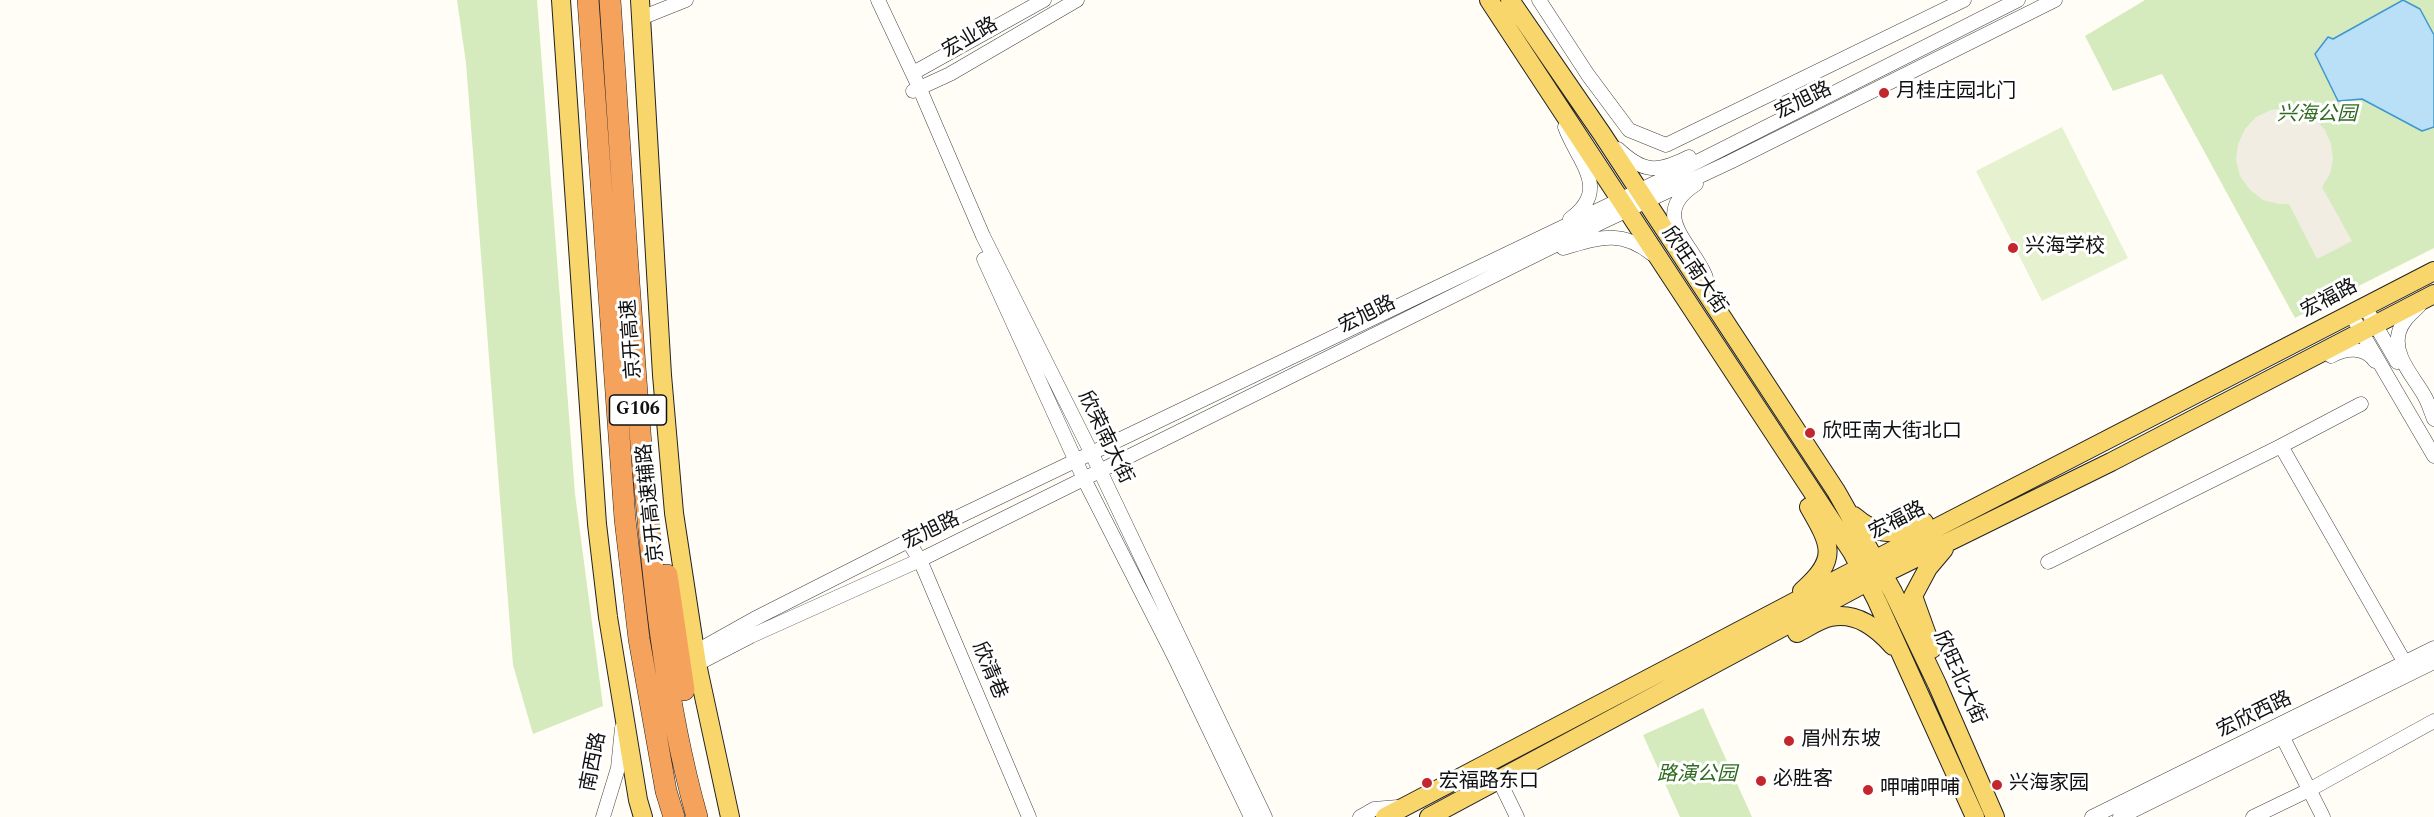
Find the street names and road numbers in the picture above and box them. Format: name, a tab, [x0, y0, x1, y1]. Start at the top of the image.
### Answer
street label: 宏业路	[939, 14, 1003, 64]
street label: 宏旭路	[1772, 78, 1836, 126]
street label: 欣旺南大街	[1655, 223, 1731, 319]
street label: 宏福路	[2298, 275, 2362, 325]
street label: 宏旭路	[1336, 292, 1400, 340]
street label: 京开高速	[618, 298, 648, 380]
street label: 欣荣南大街	[1071, 388, 1137, 488]
road number: G106	[610, 395, 666, 425]
street label: 京开高速辅路	[634, 442, 670, 564]
street label: 宏福路	[1866, 498, 1930, 546]
street label: 宏旭路	[900, 508, 964, 556]
street label: 欣旺北大街	[1927, 627, 1989, 729]
street label: 欣清巷	[965, 639, 1011, 703]
street label: 宏欣西路	[2214, 688, 2296, 744]
street label: 南西路	[577, 730, 613, 794]

